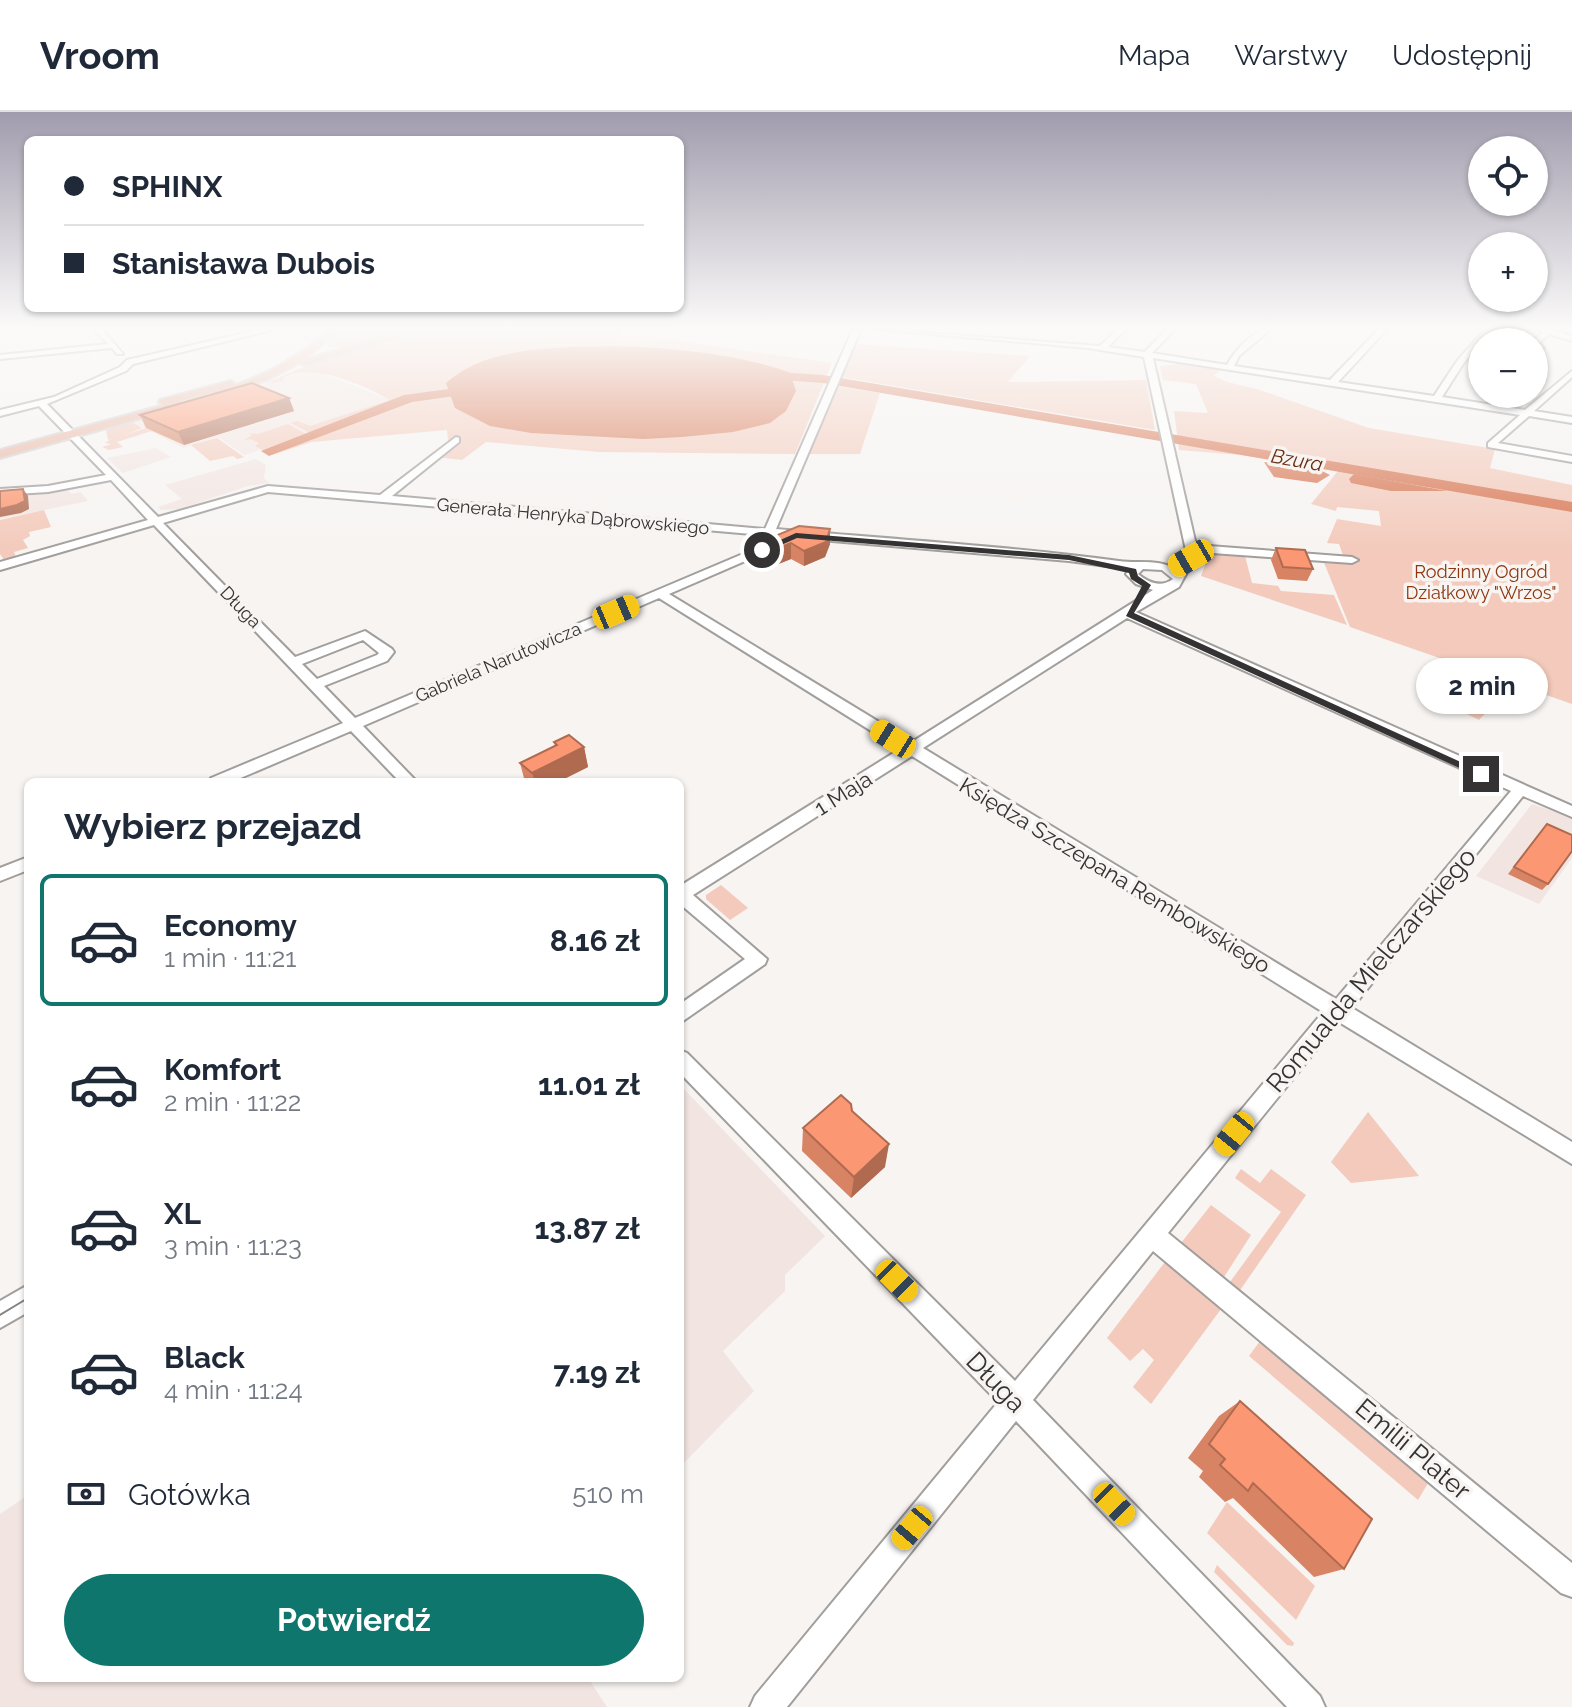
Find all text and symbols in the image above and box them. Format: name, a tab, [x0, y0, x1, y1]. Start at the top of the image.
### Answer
text: Vroom	[40, 33, 160, 78]
text: Mapa	[1118, 39, 1190, 72]
text: Warstwy	[1234, 39, 1348, 72]
text: Udostępnij	[1392, 39, 1532, 72]
map controls	[1468, 136, 1548, 408]
button: locate	[1468, 136, 1548, 216]
text: SPHINX	[112, 169, 222, 204]
button: +	[1468, 232, 1548, 312]
text: Stanisława Dubois	[112, 246, 375, 281]
button: −	[1468, 328, 1548, 408]
water label: Bzura	[1269, 444, 1325, 476]
street label: Generała Henryka Dąbrowskiego	[436, 494, 710, 538]
route start	[744, 532, 780, 568]
car	[1164, 536, 1218, 580]
park label: Rodzinny Ogród Działkowy "Wrzos"	[1405, 561, 1557, 603]
street label: Długa	[216, 582, 266, 632]
car	[589, 592, 643, 632]
street label: Gabriela Narutowicza	[412, 618, 584, 706]
callout: 2 min	[1415, 658, 1547, 714]
text: 2 min	[1448, 671, 1516, 701]
car	[866, 716, 920, 762]
route end	[1463, 756, 1499, 792]
street label: 1 Maja	[809, 765, 877, 821]
street label: Księdza Szczepana Rembowskiego	[955, 772, 1275, 978]
text: Wybierz przejazd	[64, 805, 362, 847]
street label: Romualda Mielczarskiego	[1260, 842, 1482, 1098]
icon: car	[68, 904, 140, 976]
text: Economy	[164, 908, 297, 943]
text: 8.16 zł	[550, 923, 640, 958]
text: 1 min · 11:21	[164, 943, 296, 973]
icon: car	[68, 1048, 140, 1120]
text: Komfort	[164, 1052, 281, 1087]
text: 11.01 zł	[538, 1067, 640, 1102]
text: 2 min · 11:22	[164, 1087, 301, 1117]
car	[1210, 1108, 1258, 1160]
icon: car	[68, 1192, 140, 1264]
text: XL	[164, 1196, 201, 1231]
text: 13.87 zł	[534, 1211, 640, 1246]
text: 3 min · 11:23	[164, 1231, 302, 1261]
car	[872, 1256, 922, 1306]
icon: car	[68, 1336, 140, 1408]
text: Black	[164, 1340, 245, 1375]
street label: Długa	[960, 1346, 1032, 1418]
text: 7.19 zł	[553, 1355, 640, 1390]
text: 4 min · 11:24	[164, 1375, 303, 1405]
street label: Emilii Plater	[1350, 1392, 1476, 1506]
icon: cash	[64, 1472, 108, 1516]
text: Gotówka	[128, 1477, 251, 1512]
car	[1089, 1478, 1139, 1530]
text: 510 m	[572, 1479, 644, 1509]
car	[887, 1502, 937, 1554]
button: Potwierdź	[64, 1574, 644, 1666]

